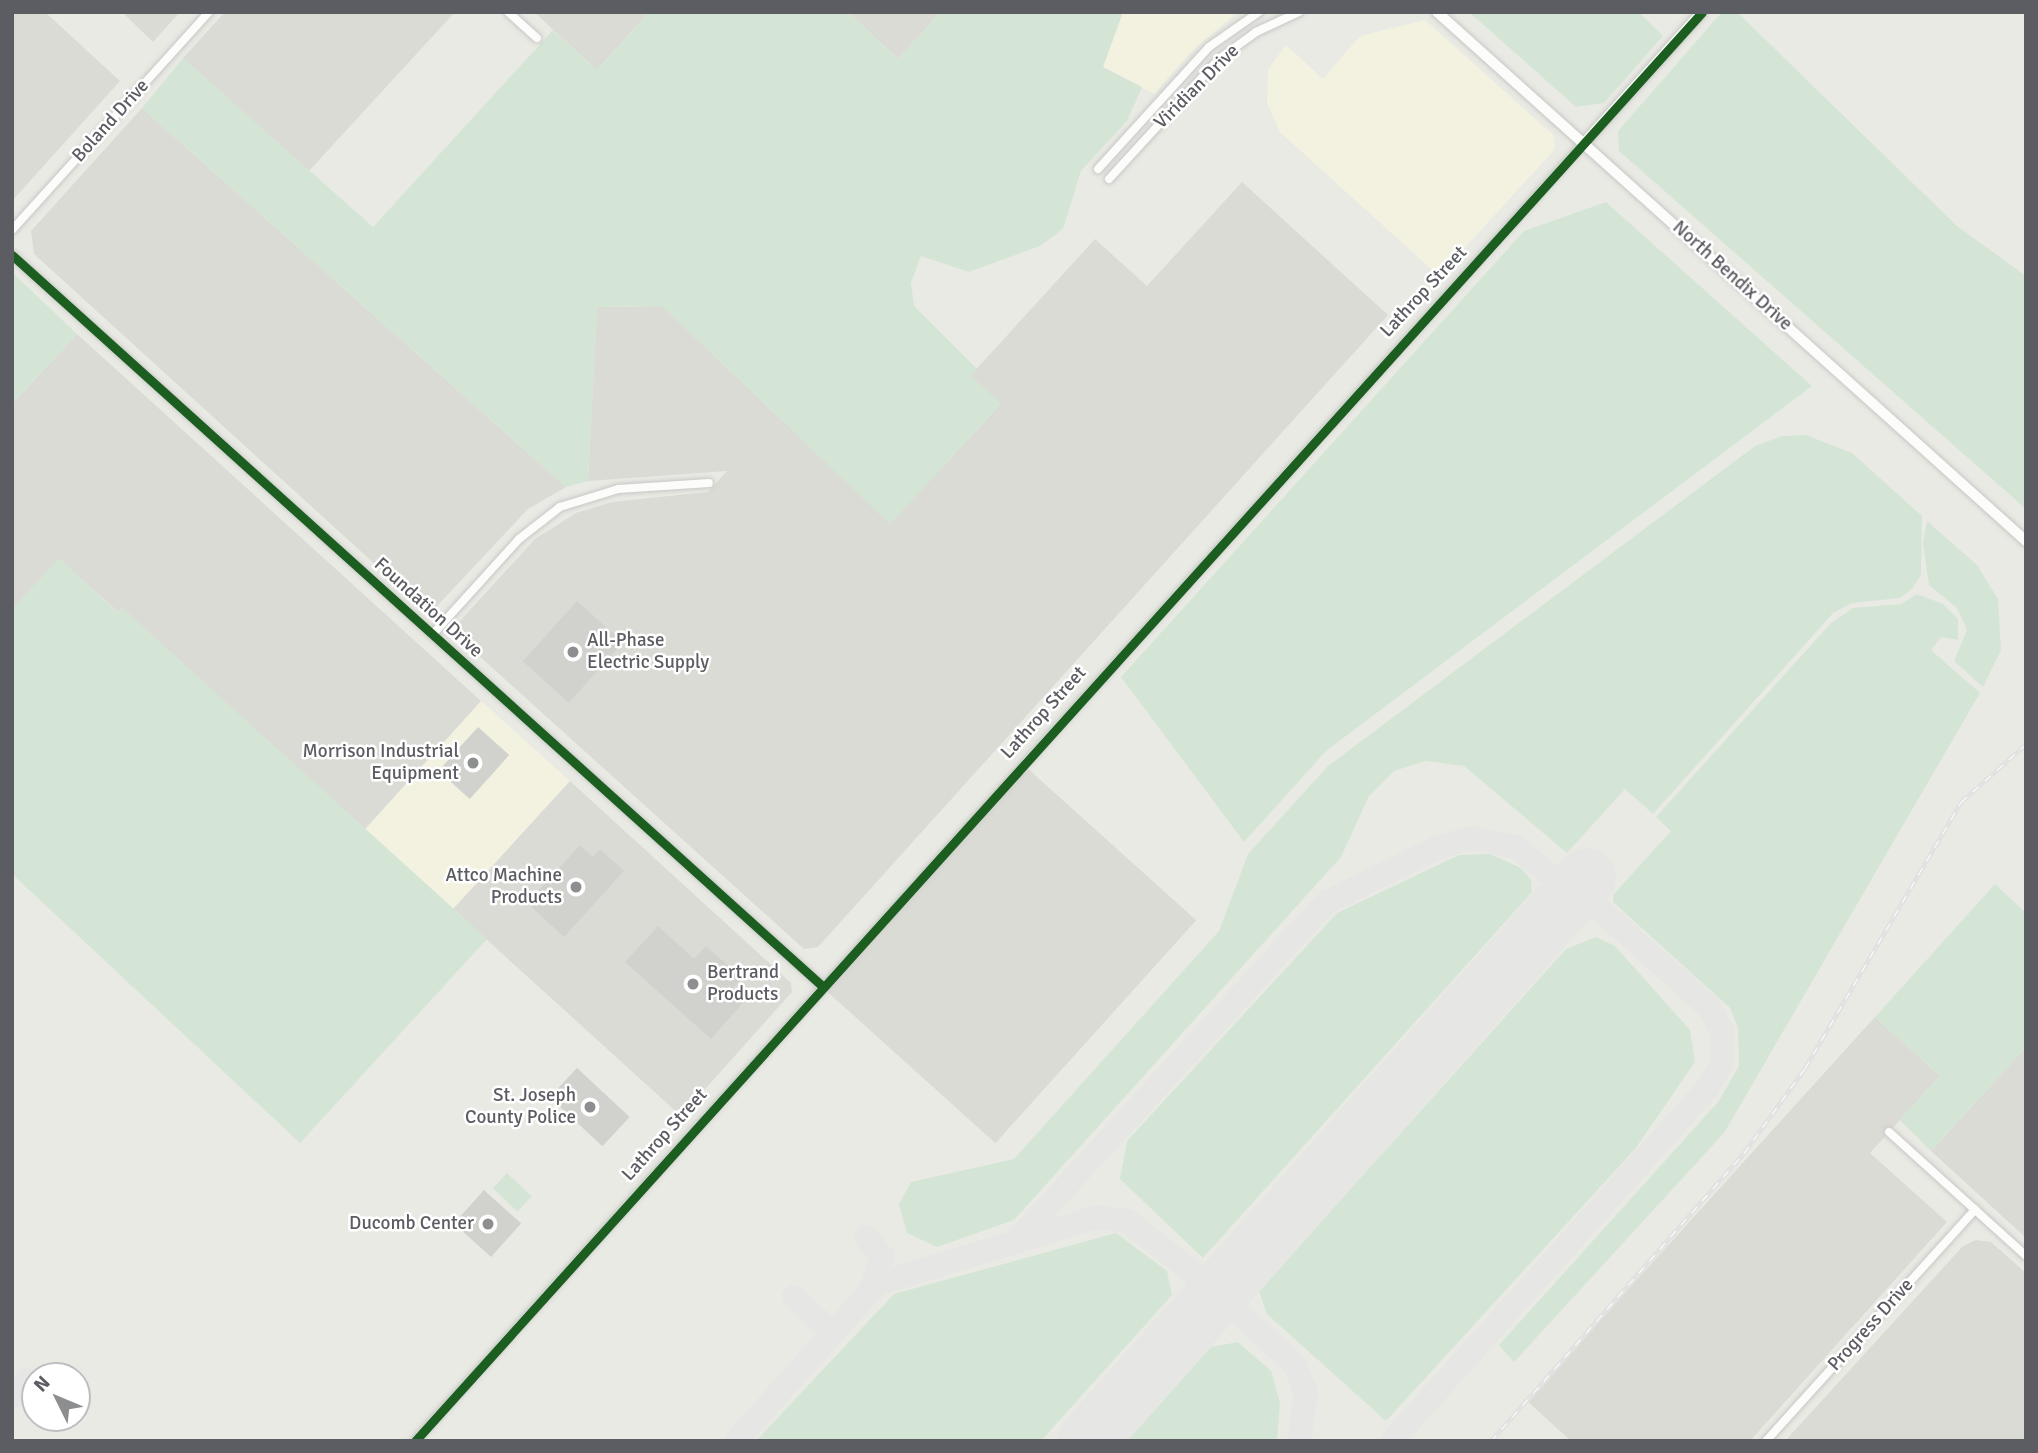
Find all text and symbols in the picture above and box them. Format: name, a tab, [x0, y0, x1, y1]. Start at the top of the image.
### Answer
street label: Viridian Drive	[1150, 40, 1244, 134]
street label: Boland Drive	[68, 75, 154, 167]
street label: North Bendix Drive	[1667, 216, 1797, 336]
street label: Lathrop Street	[1376, 242, 1472, 342]
street label: Foundation Drive	[369, 553, 487, 663]
place label: All-Phase Electric Supply	[587, 630, 709, 674]
marker: All-Phase Electric Supply	[565, 644, 581, 660]
street label: Lathrop Street	[997, 662, 1091, 764]
place label: Morrison Industrial Equipment	[303, 741, 459, 785]
marker: Morrison Industrial Equipment	[465, 755, 481, 771]
place label: Attco Machine Products	[445, 865, 562, 909]
marker: Attco Machine Products	[568, 879, 584, 895]
place label: Bertrand Products	[707, 962, 779, 1006]
marker: Bertrand Products	[685, 976, 701, 992]
street label: Lathrop Street	[618, 1084, 712, 1186]
place label: St. Joseph County Police	[465, 1085, 576, 1129]
marker: St. Joseph County Police	[582, 1099, 598, 1115]
place label: Ducomb Center	[349, 1213, 474, 1235]
marker: Ducomb Center	[480, 1216, 496, 1232]
street label: Progress Drive	[1824, 1274, 1918, 1376]
north arrow	[21, 1362, 91, 1432]
text: N	[29, 1371, 55, 1397]

